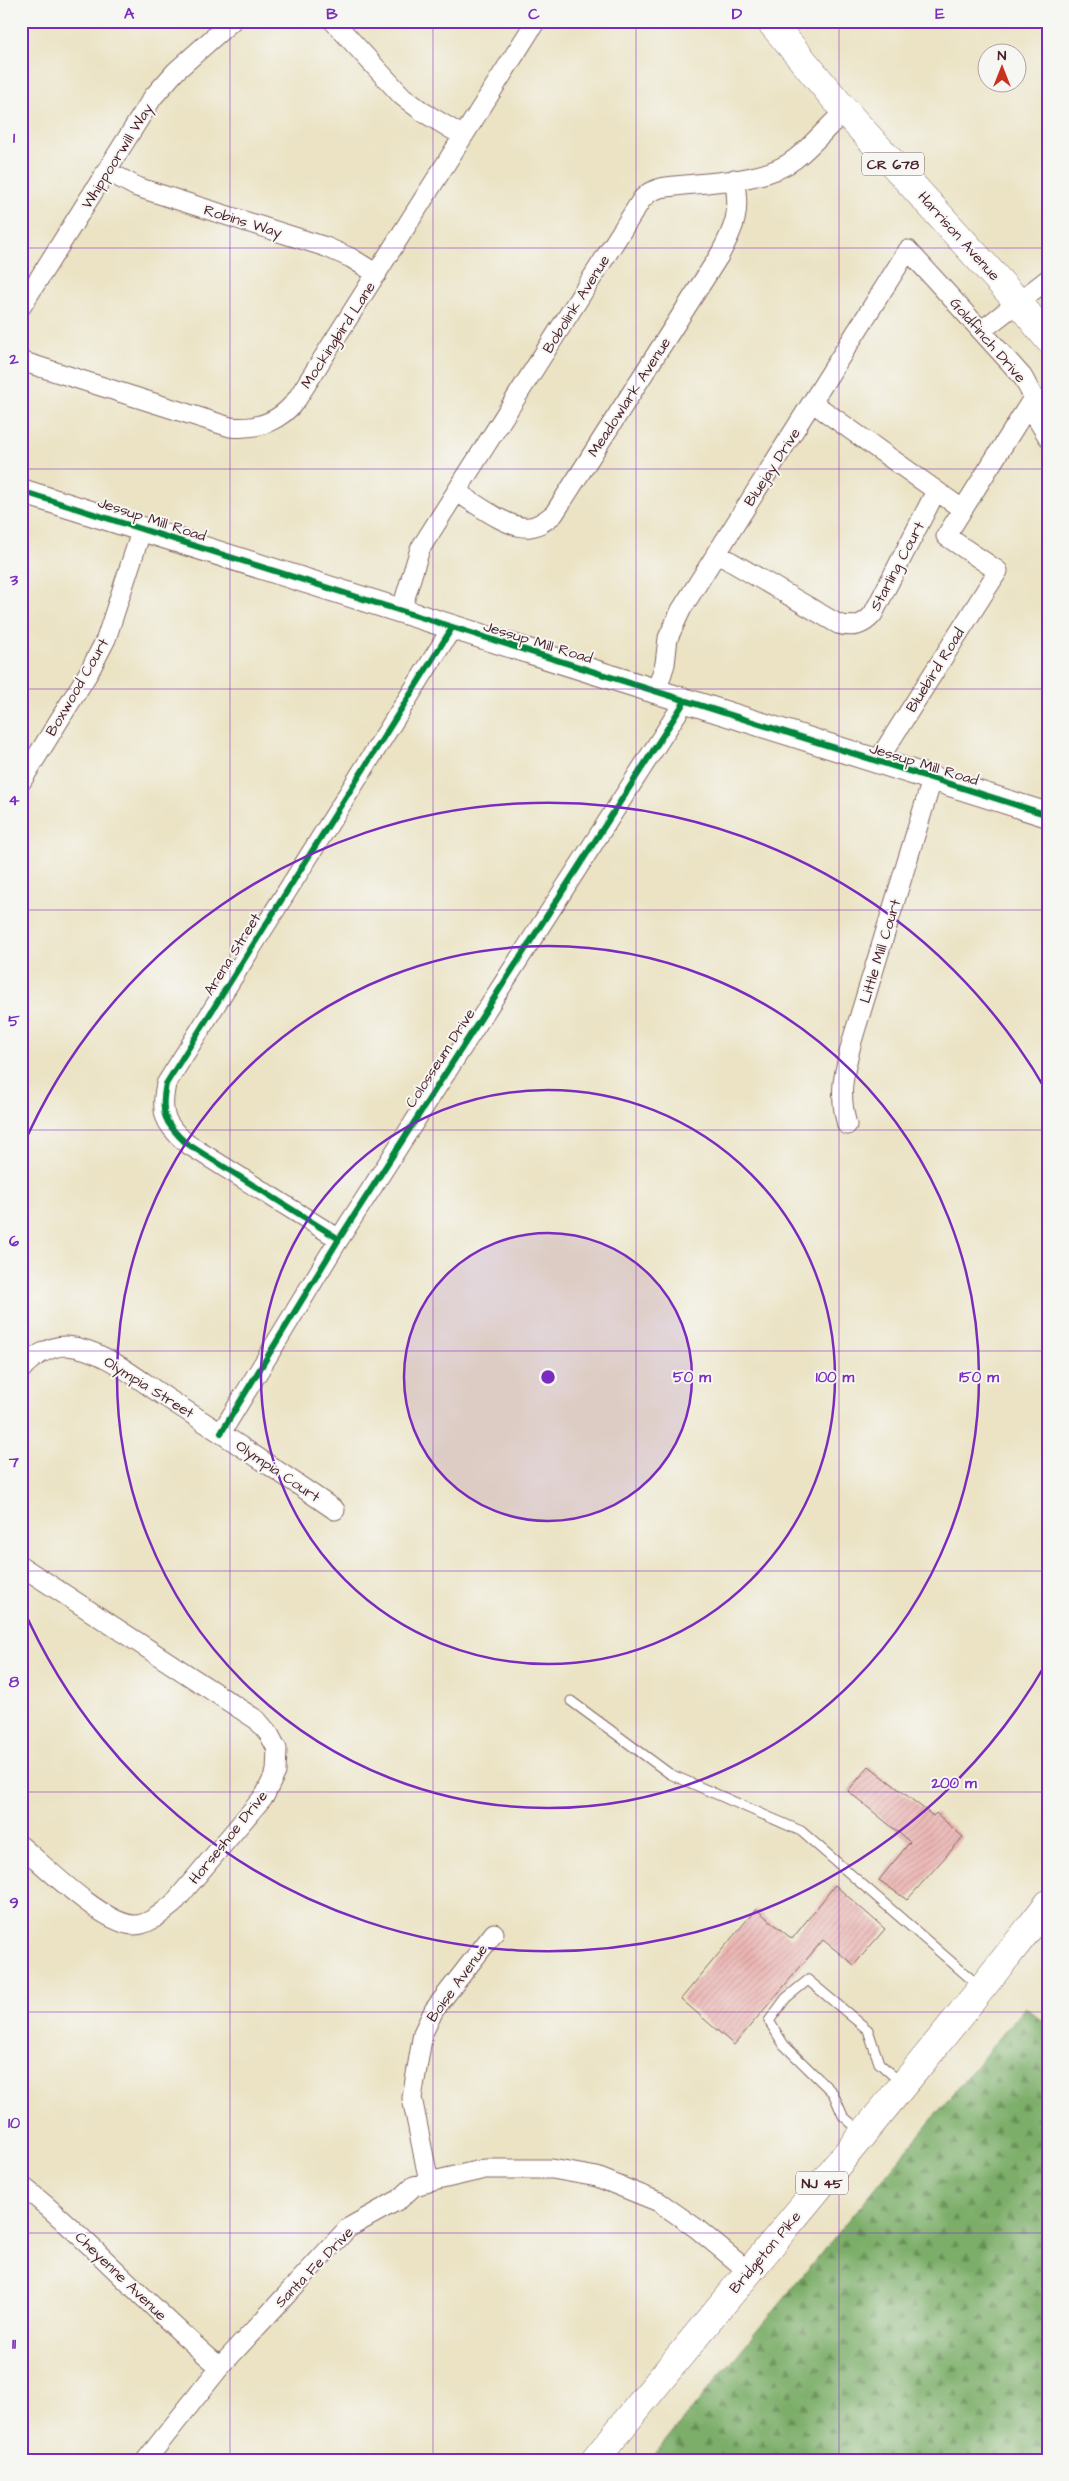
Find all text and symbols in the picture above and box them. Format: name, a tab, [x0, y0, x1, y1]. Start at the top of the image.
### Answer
text: A	[124, 3, 135, 25]
text: B	[326, 3, 338, 25]
text: C	[528, 3, 540, 25]
text: D	[732, 3, 743, 25]
text: E	[935, 3, 945, 25]
north arrow	[976, 42, 1026, 92]
text: N	[998, 46, 1007, 66]
street label: Whippoorwill Way	[77, 99, 159, 214]
text: 1	[13, 127, 16, 149]
road number: CR 678	[862, 152, 924, 175]
street label: Harrison Avenue	[913, 187, 1004, 286]
street label: Robins Way	[201, 200, 285, 244]
street label: Bobolink Avenue	[538, 251, 615, 357]
street label: Mockingbird Lane	[296, 278, 382, 393]
street label: Goldfinch Drive	[945, 293, 1031, 387]
street label: Meadowlark Avenue	[583, 333, 676, 461]
text: 2	[8, 348, 19, 370]
street label: Bluejay Drive	[739, 424, 806, 511]
street label: Jessup Mill Road	[95, 492, 209, 547]
street label: Starling Court	[865, 518, 931, 615]
text: 3	[9, 569, 19, 591]
street label: Jessup Mill Road	[481, 616, 595, 669]
street label: Bluebird Road	[901, 624, 970, 716]
street label: Boxwood Court	[41, 634, 114, 740]
street label: Jessup Mill Road	[867, 738, 981, 791]
text: 4	[9, 789, 20, 811]
street label: Little Mill Court	[855, 897, 906, 1006]
street label: Arena Street	[199, 909, 266, 999]
street label: Colosseum Drive	[400, 1005, 480, 1112]
text: 5	[8, 1010, 20, 1032]
text: 6	[9, 1230, 19, 1252]
street label: Olympia Street	[99, 1351, 198, 1424]
text: 50 m	[673, 1367, 711, 1388]
text: 100 m	[816, 1367, 855, 1388]
text: 150 m	[959, 1367, 999, 1388]
centre of rings	[539, 1368, 557, 1386]
street label: Olympia Court	[231, 1435, 324, 1508]
text: 7	[8, 1451, 19, 1473]
text: 8	[9, 1671, 20, 1693]
text: 200 m	[930, 1773, 977, 1794]
street label: Horseshoe Drive	[184, 1786, 273, 1889]
text: 9	[9, 1892, 19, 1914]
street label: Boise Avenue	[422, 1940, 493, 2027]
text: 10	[8, 2112, 20, 2134]
road number: NJ 45	[796, 2172, 848, 2194]
street label: Bridgeton Pike	[725, 2207, 807, 2299]
street label: Santa Fe Drive	[270, 2222, 358, 2312]
street label: Cheyenne Avenue	[69, 2227, 171, 2326]
text: 11	[12, 2333, 17, 2355]

